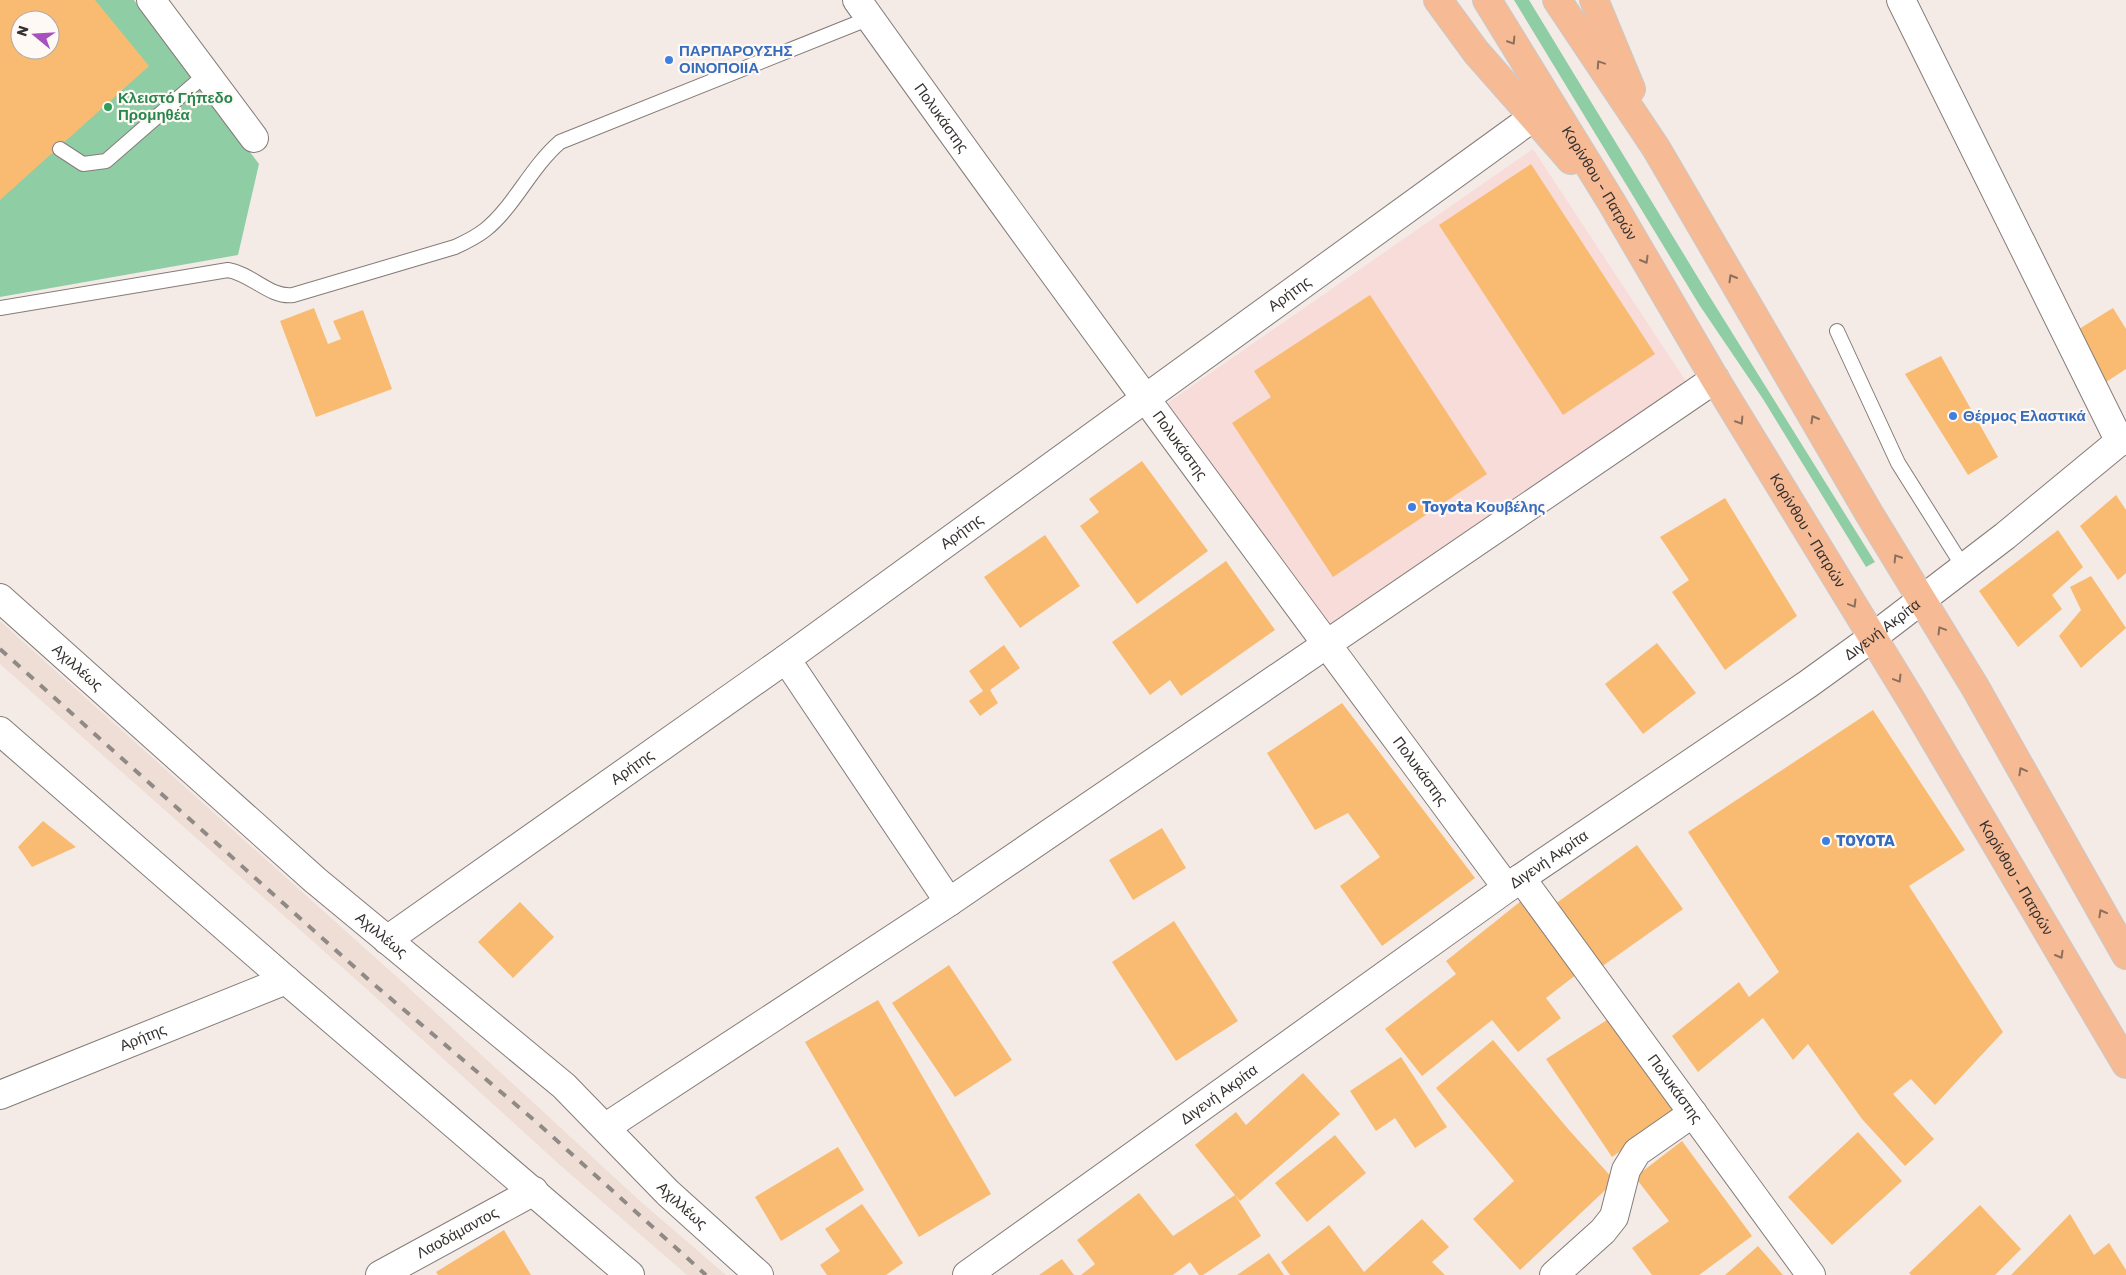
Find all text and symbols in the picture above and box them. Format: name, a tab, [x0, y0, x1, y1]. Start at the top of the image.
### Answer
north arrow	[10, 10, 60, 60]
text: N	[13, 24, 33, 39]
one-way arrow	[1506, 36, 1516, 45]
place label: ΠΑΡΠΑΡΟΥΣΗΣ ΟΙΝΟΠΟΙΙΑ	[679, 42, 792, 77]
marker: ΠΑΡΠΑΡΟΥΣΗΣ ΟΙΝΟΠΟΙΙΑ	[663, 54, 675, 66]
one-way arrow	[1596, 60, 1606, 69]
street label: Πολυκάστης	[910, 80, 972, 156]
place label: Κλειστό Γήπεδο Προμηθέα	[118, 89, 233, 124]
marker: Κλειστό Γήπεδο Προμηθέα	[102, 101, 114, 113]
street label: Κορίνθου - Πατρών	[1558, 123, 1641, 244]
one-way arrow	[1639, 255, 1649, 264]
street label: Αρήτης	[1265, 272, 1314, 315]
one-way arrow	[1728, 275, 1738, 284]
street label: Πολυκάστης	[1149, 407, 1211, 483]
place label: Θέρμος Ελαστικά	[1963, 407, 2086, 425]
marker: Θέρμος Ελαστικά	[1947, 410, 1959, 422]
one-way arrow	[1734, 415, 1744, 424]
one-way arrow	[1810, 415, 1820, 424]
street label: Κορίνθου - Πατρών	[1766, 470, 1849, 591]
place label: Toyota Κουβέλης	[1422, 498, 1546, 516]
marker: Toyota Κουβέλης	[1406, 501, 1418, 513]
street label: Αρήτης	[937, 510, 987, 553]
one-way arrow	[1894, 555, 1903, 564]
street label: Διγενή Ακρίτα	[1840, 595, 1924, 664]
one-way arrow	[1846, 598, 1856, 607]
one-way arrow	[1937, 627, 1947, 636]
street label: Αχιλλέως	[49, 640, 106, 695]
one-way arrow	[1892, 673, 1902, 682]
street label: Πολυκάστης	[1389, 733, 1452, 809]
street label: Αρήτης	[607, 746, 657, 789]
one-way arrow	[2019, 767, 2029, 776]
street label: Κορίνθου - Πατρών	[1975, 817, 2057, 938]
street label: Διγενή Ακρίτα	[1506, 826, 1592, 892]
place label: TOYOTA	[1836, 832, 1895, 850]
marker: TOYOTA	[1820, 835, 1832, 847]
street label: Αχιλλέως	[352, 908, 411, 962]
one-way arrow	[2098, 909, 2108, 918]
one-way arrow	[2054, 949, 2064, 958]
street label: Αρήτης	[117, 1020, 169, 1055]
street label: Πολυκάστης	[1644, 1051, 1706, 1127]
street label: Διγενή Ακρίτα	[1177, 1060, 1261, 1128]
street label: Αχιλλέως	[653, 1178, 711, 1233]
street label: Λαοδάμαντος	[413, 1203, 501, 1262]

